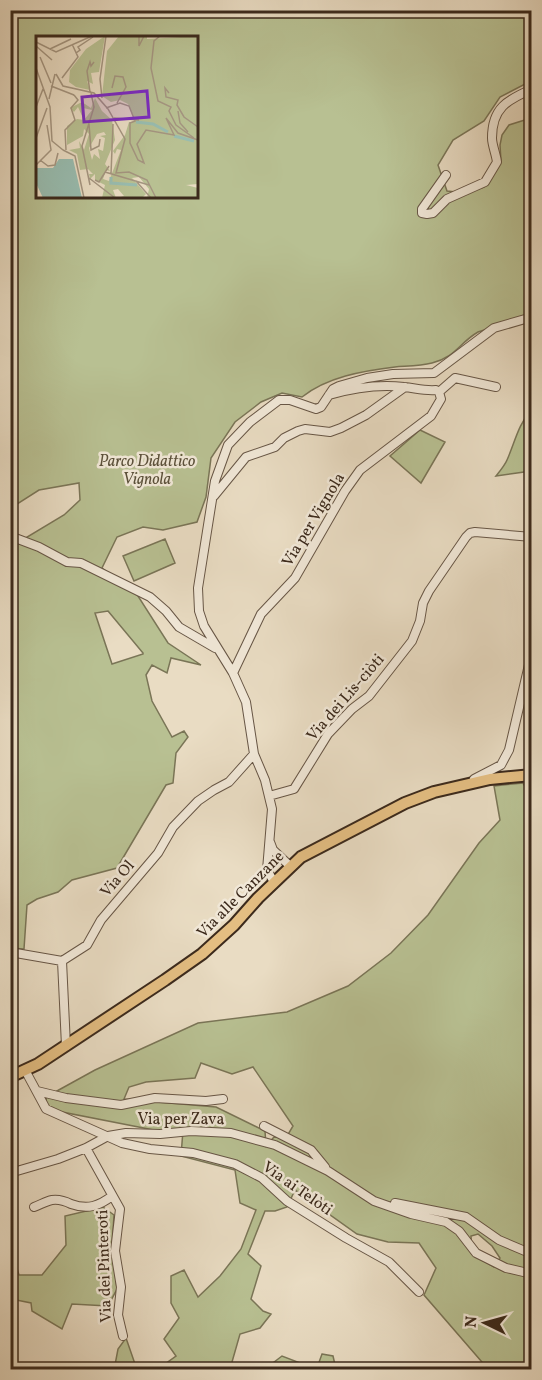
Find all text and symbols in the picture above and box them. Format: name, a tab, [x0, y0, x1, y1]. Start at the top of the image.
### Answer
inset map	[36, 36, 198, 198]
park label: Parco Didattico Vignola	[99, 451, 196, 491]
street label: Via per Vignola	[277, 469, 351, 571]
street label: Via dei Lis-ciòti	[302, 650, 390, 746]
street label: Via alle Canzane	[192, 846, 290, 944]
street label: Via Ol	[96, 856, 140, 902]
street label: Via per Zava	[138, 1109, 224, 1131]
street label: Via ai Telòti	[257, 1157, 337, 1221]
street label: Via dei Pinteroti	[92, 1209, 118, 1323]
north arrow	[455, 1293, 515, 1353]
text: N	[461, 1315, 484, 1329]

